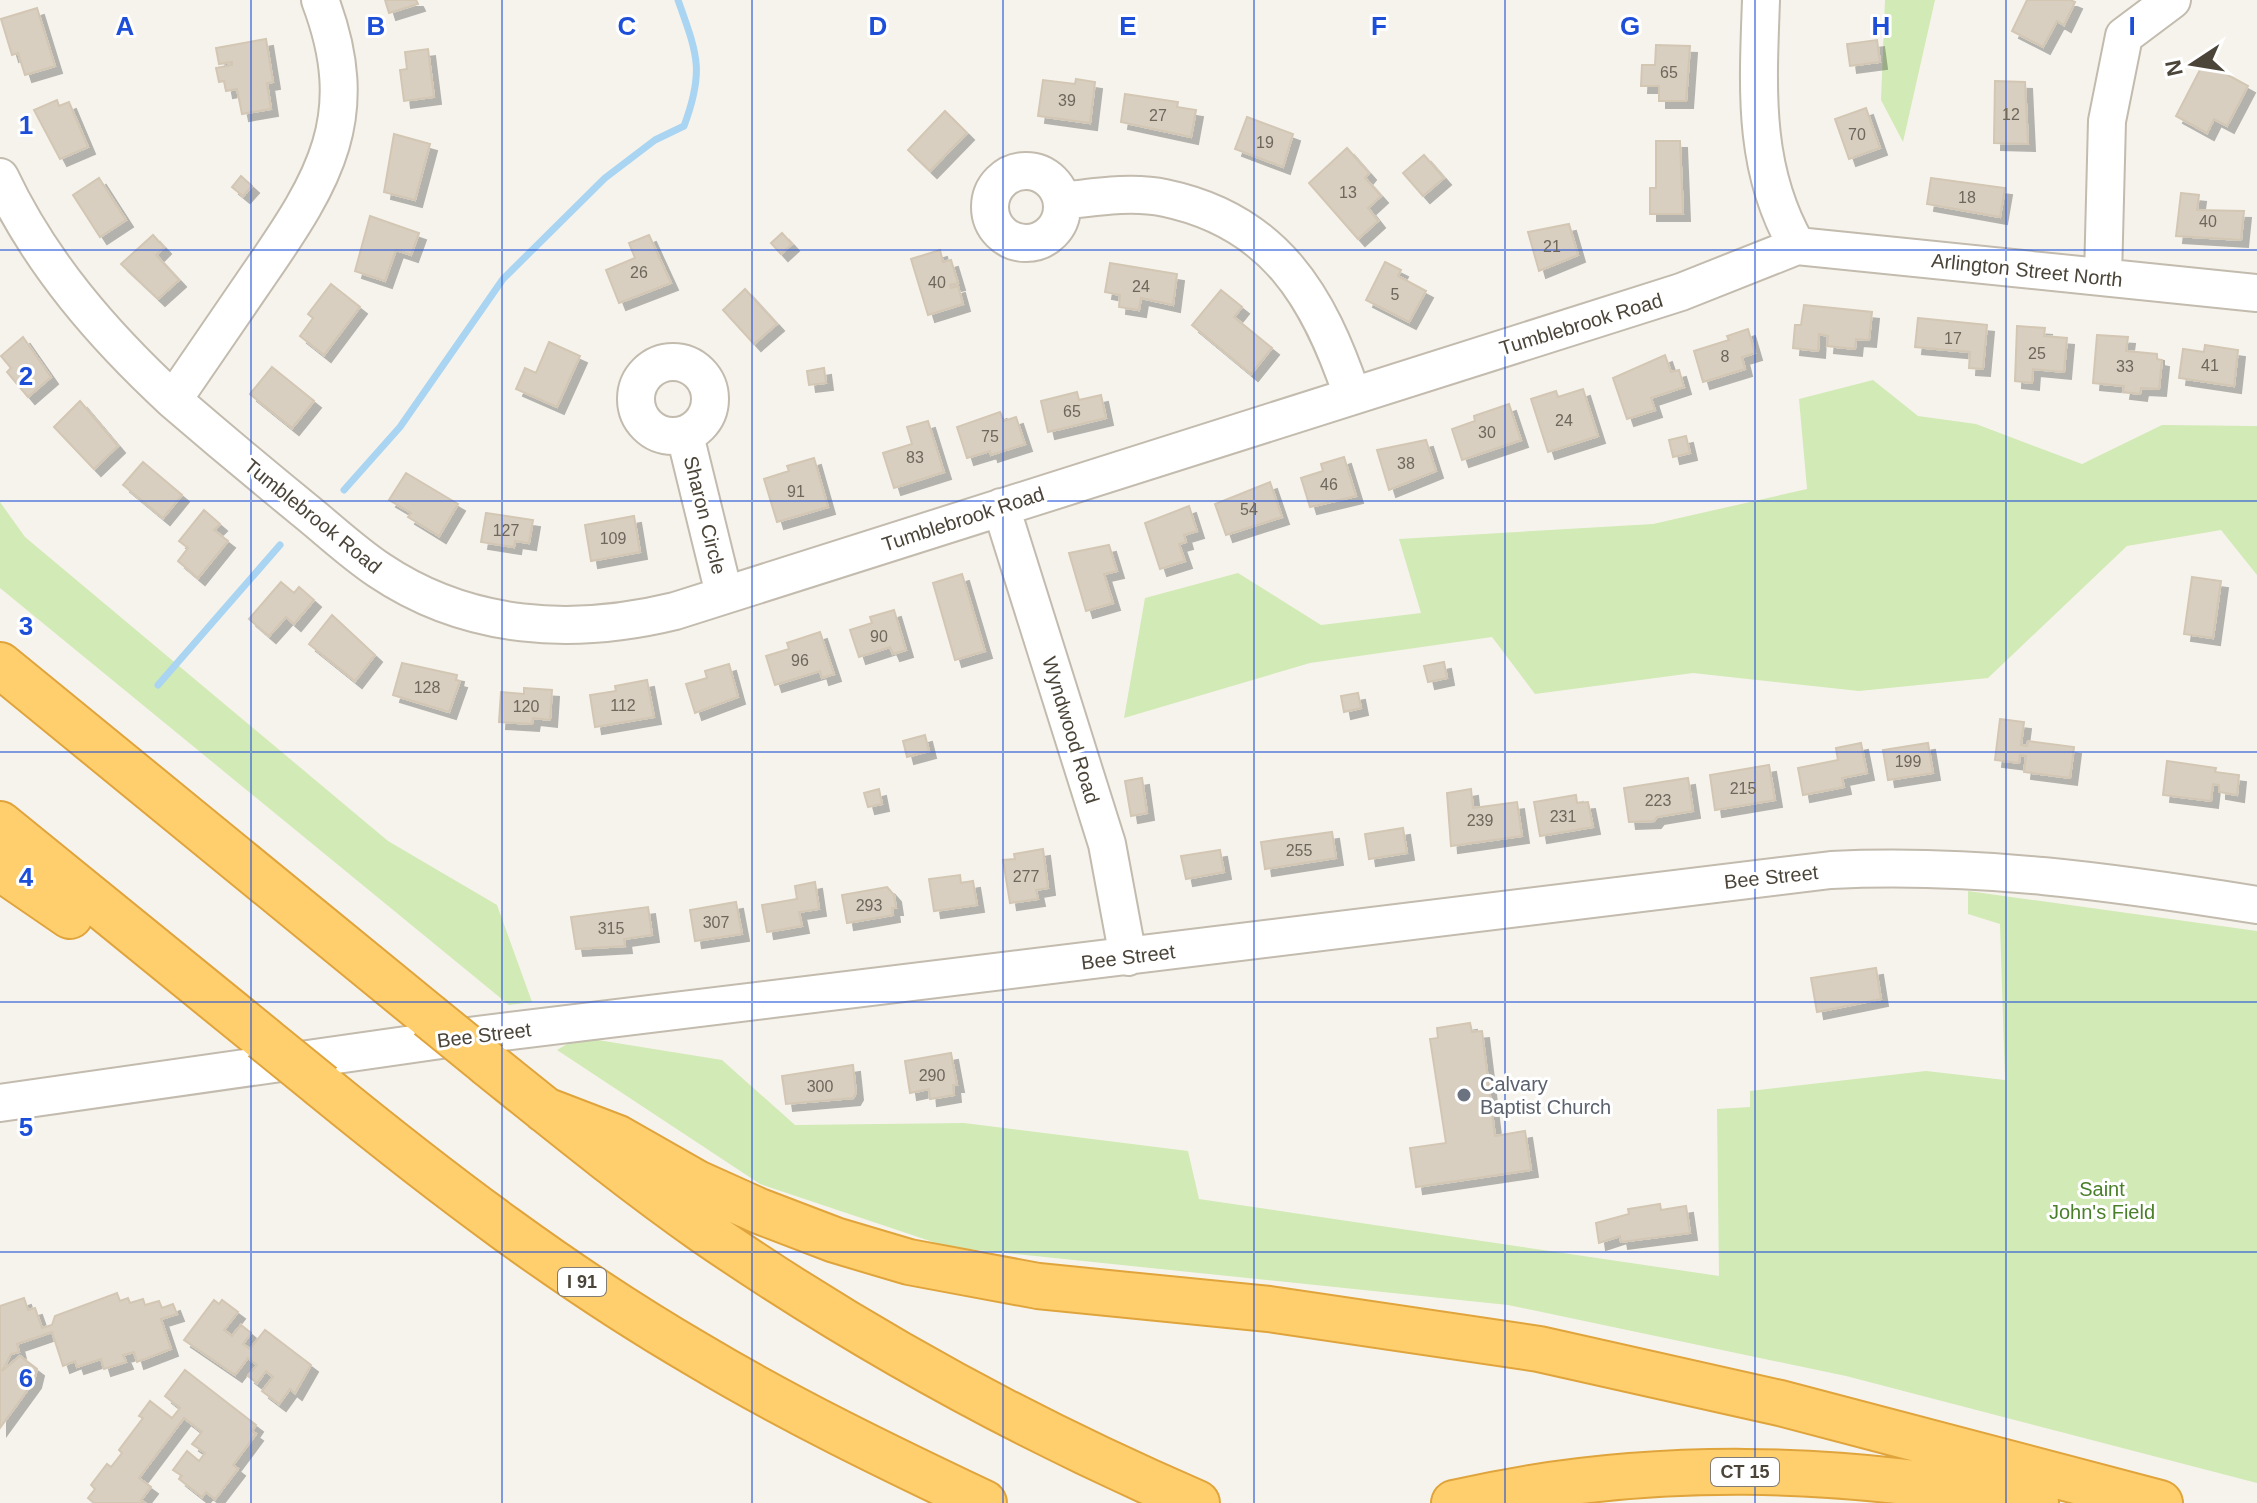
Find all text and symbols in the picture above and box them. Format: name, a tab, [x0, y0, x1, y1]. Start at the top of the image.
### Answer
text: A	[116, 11, 135, 41]
text: B	[367, 11, 385, 41]
text: C	[618, 11, 637, 41]
text: D	[869, 11, 887, 41]
text: E	[1119, 11, 1137, 41]
text: F	[1371, 11, 1387, 41]
text: G	[1620, 11, 1640, 41]
text: H	[1872, 11, 1890, 41]
text: I	[2128, 11, 2136, 41]
north arrow	[2153, 24, 2233, 104]
text: N	[2160, 58, 2188, 78]
house number: 65	[1660, 64, 1678, 81]
house number: 39	[1058, 92, 1076, 109]
house number: 12	[2002, 106, 2020, 123]
house number: 27	[1149, 107, 1167, 124]
text: 1	[19, 110, 33, 140]
house number: 70	[1848, 126, 1866, 143]
house number: 19	[1256, 134, 1274, 151]
house number: 13	[1339, 184, 1357, 201]
house number: 18	[1958, 189, 1976, 206]
house number: 40	[2199, 213, 2217, 230]
house number: 21	[1543, 238, 1561, 255]
street label: Arlington Street North	[1930, 249, 2124, 291]
house number: 26	[630, 264, 648, 281]
house number: 40	[928, 274, 946, 291]
house number: 24	[1132, 278, 1150, 295]
house number: 5	[1391, 286, 1400, 303]
street label: Tumblebrook Road	[1497, 289, 1665, 359]
house number: 17	[1944, 330, 1962, 347]
house number: 25	[2028, 345, 2046, 362]
house number: 8	[1721, 348, 1730, 365]
house number: 41	[2201, 357, 2219, 374]
house number: 33	[2116, 358, 2134, 375]
text: 2	[19, 361, 33, 391]
house number: 65	[1063, 403, 1081, 420]
house number: 24	[1555, 412, 1573, 429]
house number: 30	[1478, 424, 1496, 441]
house number: 75	[981, 428, 999, 445]
house number: 83	[906, 449, 924, 466]
street label: Tumblebrook Road	[240, 454, 386, 578]
street label: Sharon Circle	[680, 454, 730, 576]
house number: 38	[1397, 455, 1415, 472]
house number: 46	[1320, 476, 1338, 493]
street label: Tumblebrook Road	[879, 482, 1047, 556]
house number: 91	[787, 483, 805, 500]
house number: 54	[1240, 501, 1258, 518]
house number: 127	[493, 522, 519, 539]
house number: 109	[600, 530, 626, 547]
text: 3	[19, 611, 33, 641]
house number: 90	[870, 628, 888, 645]
house number: 96	[791, 652, 809, 669]
street label: Wyndwood Road	[1038, 654, 1104, 806]
house number: 128	[414, 679, 440, 696]
house number: 112	[610, 697, 636, 714]
house number: 120	[513, 698, 539, 715]
house number: 199	[1895, 753, 1921, 770]
house number: 215	[1730, 780, 1756, 797]
house number: 223	[1645, 792, 1671, 809]
house number: 231	[1550, 808, 1576, 825]
house number: 239	[1467, 812, 1493, 829]
house number: 255	[1286, 842, 1312, 859]
street label: Bee Street	[1723, 861, 1820, 893]
text: 4	[19, 862, 34, 892]
house number: 277	[1013, 868, 1039, 885]
house number: 293	[856, 897, 882, 914]
house number: 307	[703, 914, 729, 931]
house number: 315	[598, 920, 624, 937]
street label: Bee Street	[1080, 940, 1177, 974]
street label: Bee Street	[436, 1018, 533, 1052]
house number: 290	[919, 1067, 945, 1084]
place label: Calvary Baptist Church	[1480, 1073, 1611, 1118]
house number: 300	[807, 1078, 833, 1095]
marker: Calvary Baptist Church	[1455, 1086, 1473, 1104]
text: 5	[19, 1112, 33, 1142]
park label: Saint John's Field	[2049, 1178, 2155, 1223]
road number: I 91	[558, 1268, 606, 1296]
text: 6	[19, 1363, 33, 1393]
road number: CT 15	[1711, 1458, 1779, 1486]

